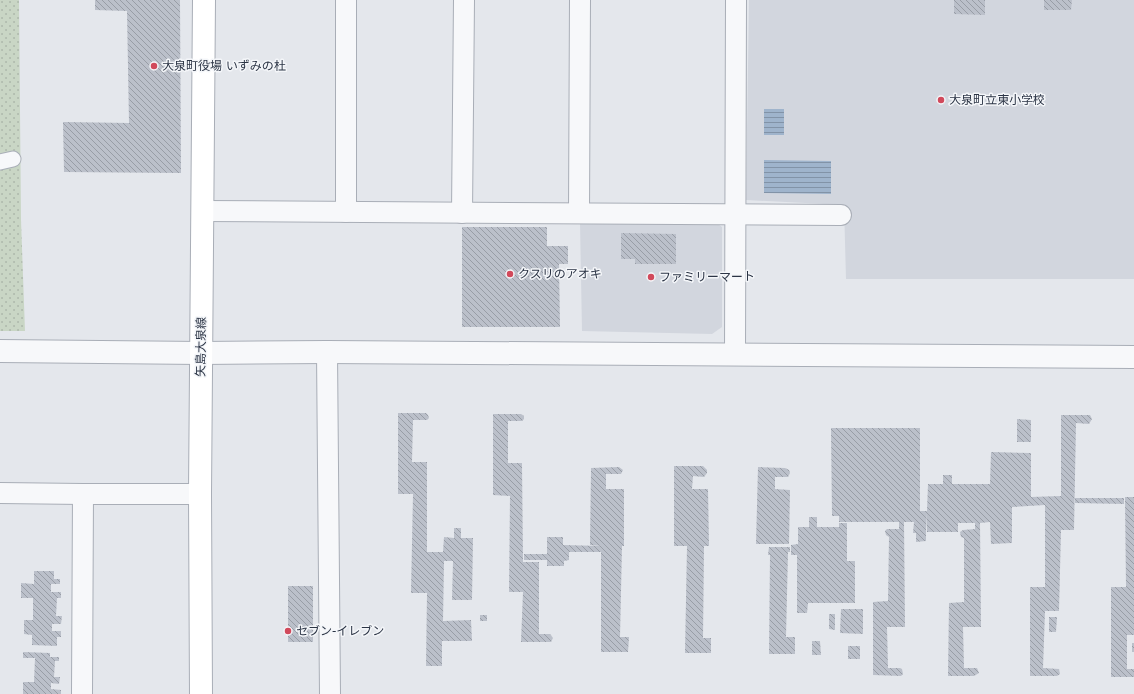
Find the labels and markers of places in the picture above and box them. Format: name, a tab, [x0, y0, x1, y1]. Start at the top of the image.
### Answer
place label: 大泉町役場 いずみの杜	[162, 59, 286, 73]
marker: 大泉町役場 いずみの杜	[149, 61, 159, 71]
place label: 大泉町立東小学校	[949, 93, 1045, 107]
marker: 大泉町立東小学校	[936, 95, 946, 105]
place label: クスリのアオキ	[518, 267, 602, 281]
marker: クスリのアオキ	[505, 269, 515, 279]
place label: ファミリーマート	[659, 270, 755, 284]
marker: ファミリーマート	[646, 272, 656, 282]
place label: セブン-イレブン	[296, 624, 384, 638]
marker: セブン-イレブン	[283, 626, 293, 636]

